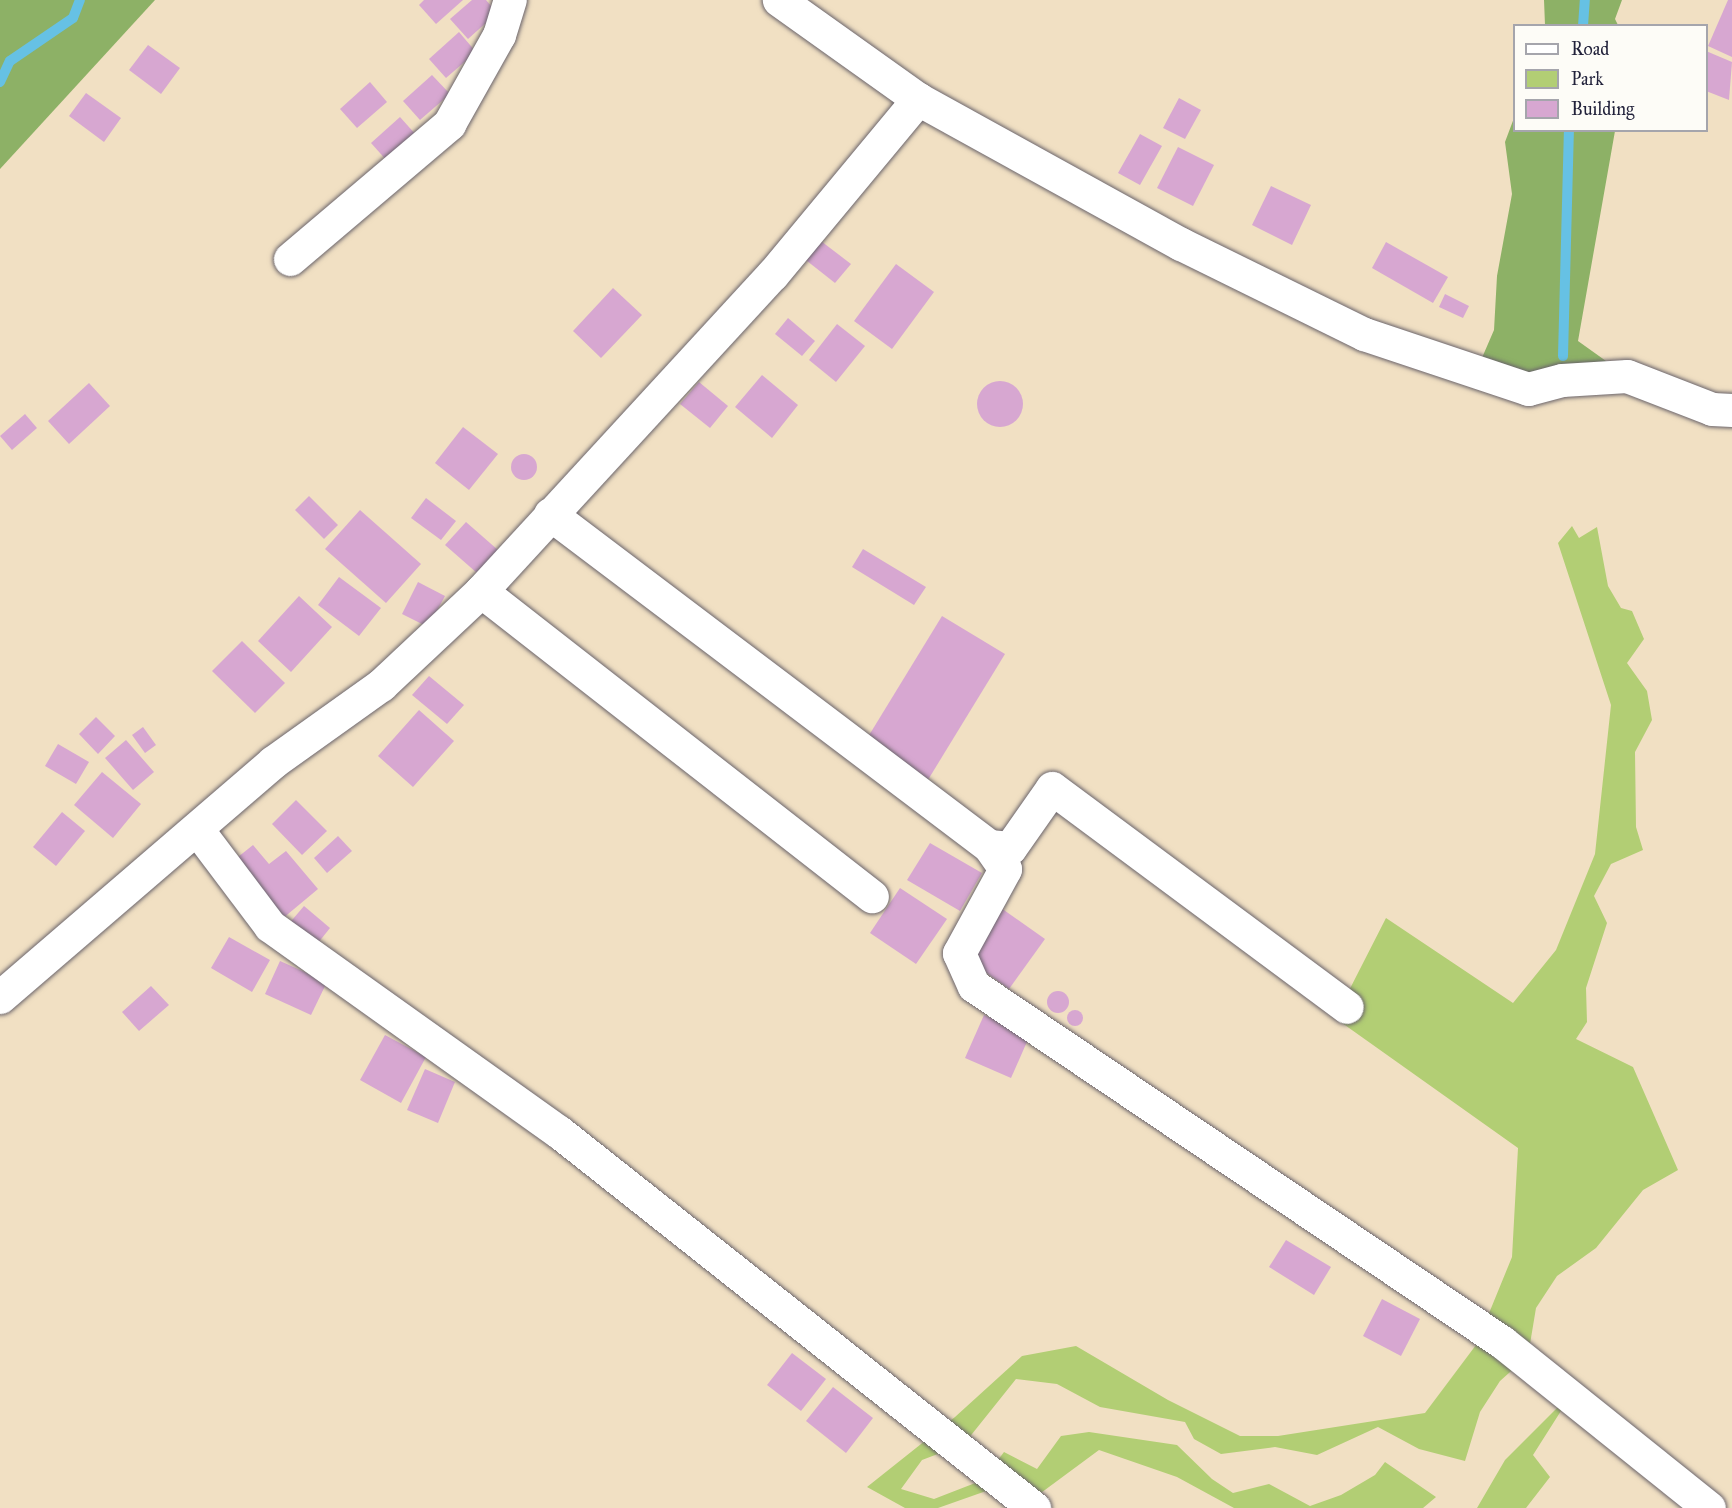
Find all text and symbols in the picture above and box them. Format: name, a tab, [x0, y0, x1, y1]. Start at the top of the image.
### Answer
legend	[1513, 24, 1708, 132]
text: Road	[1571, 38, 1609, 60]
text: Park	[1571, 68, 1604, 90]
text: Building	[1571, 98, 1634, 120]

